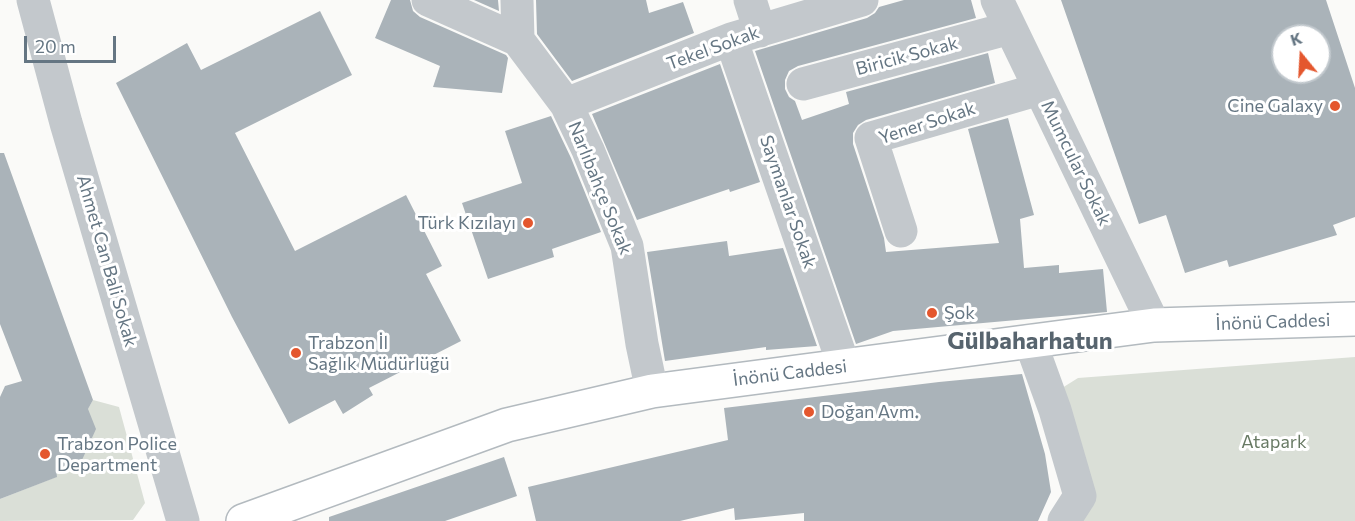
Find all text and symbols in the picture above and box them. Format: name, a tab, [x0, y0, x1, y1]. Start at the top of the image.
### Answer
street label: Tekel Sokak	[664, 21, 762, 75]
scale bar	[27, 24, 118, 62]
north arrow	[1271, 24, 1331, 84]
text: K	[1288, 28, 1304, 49]
street label: Biricik Sokak	[853, 32, 961, 80]
text: 20 m	[35, 35, 76, 57]
place label: Cine Galaxy	[1227, 95, 1323, 117]
street label: Yener Sokak	[876, 97, 978, 149]
street label: Mumcular Sokak	[1036, 97, 1116, 229]
marker: Cine Galaxy	[1328, 99, 1342, 113]
street label: Narlıbahçe Sokak	[563, 118, 637, 258]
street label: Saymanlar Sokak	[755, 133, 821, 271]
street label: Ahmet Can Bali Sokak	[72, 172, 142, 350]
place label: Türk Kızılayı	[418, 212, 516, 234]
marker: Türk Kızılayı	[521, 216, 535, 230]
place label: Şok	[944, 302, 975, 324]
marker: Şok	[925, 306, 939, 320]
street label: İnönü Caddesi	[1215, 309, 1331, 335]
district label: Gülbaharhatun	[947, 327, 1113, 355]
place label: Trabzon İl Sağlık Müdürlüğü	[308, 332, 449, 374]
marker: Trabzon İl Sağlık Müdürlüğü	[289, 346, 303, 360]
street label: İnönü Caddesi	[732, 355, 848, 391]
place label: Doğan Avm.	[821, 401, 919, 423]
marker: Doğan Avm.	[802, 405, 816, 419]
park label: Atapark	[1241, 431, 1307, 453]
place label: Trabzon Police Department	[57, 433, 177, 476]
marker: Trabzon Police Department	[38, 447, 52, 461]

